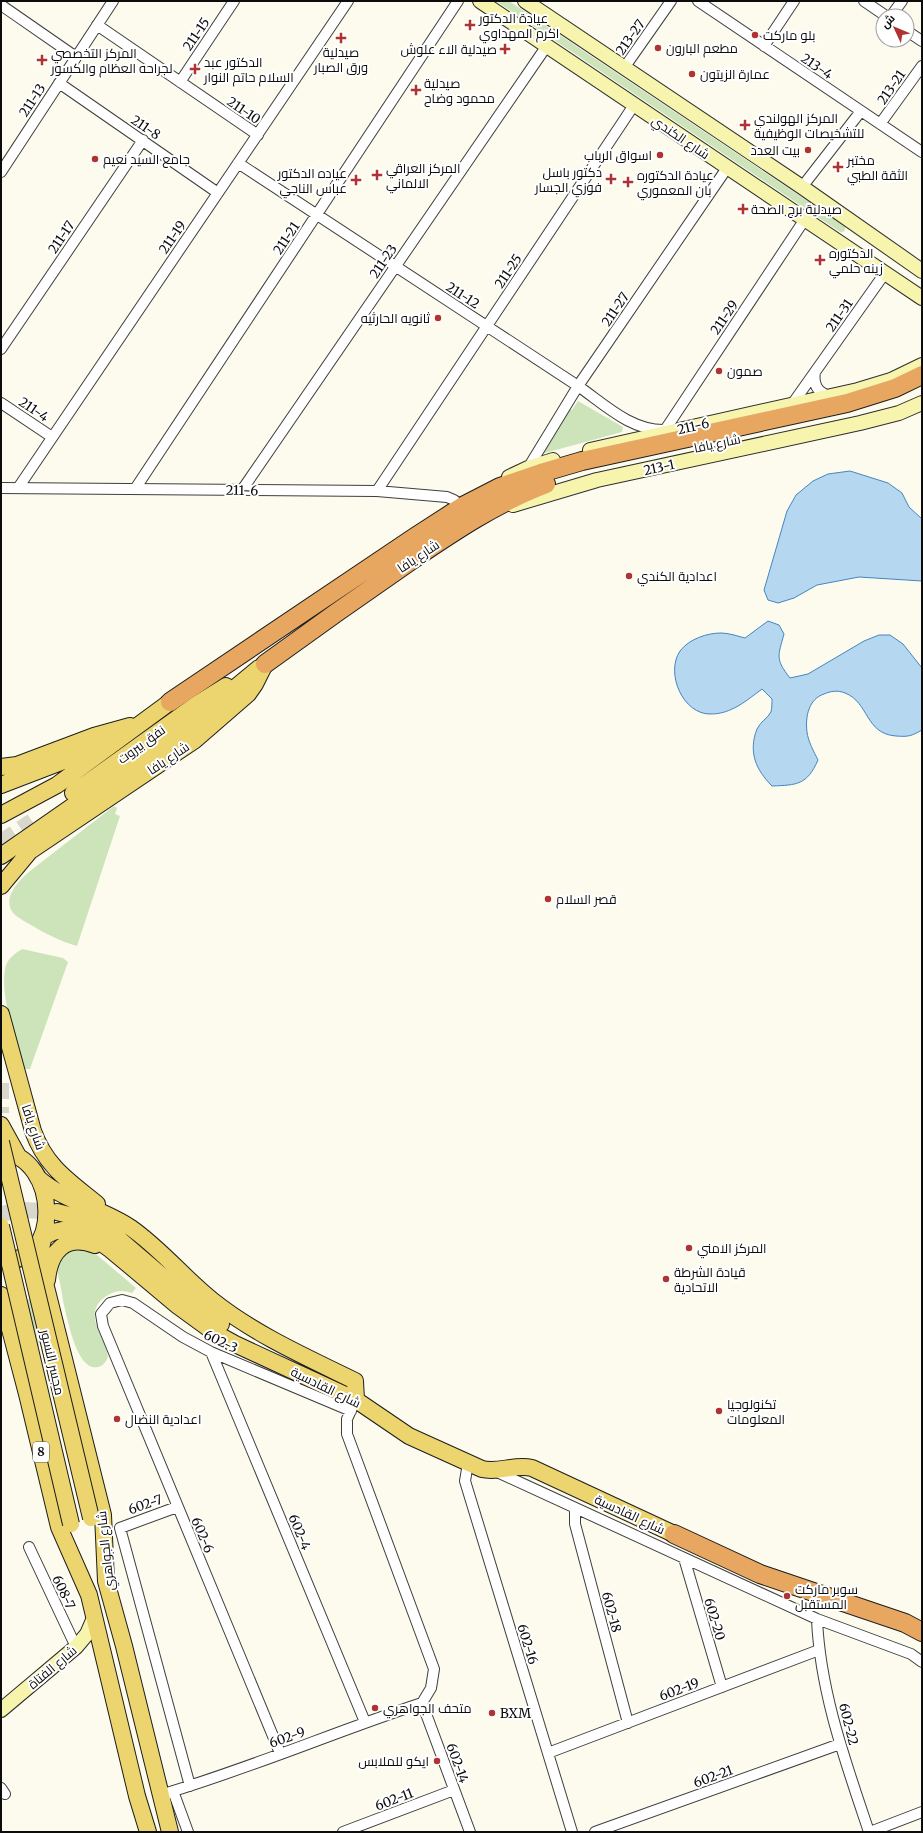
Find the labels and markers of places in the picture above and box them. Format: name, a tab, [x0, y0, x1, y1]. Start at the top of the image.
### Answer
place label: عيادة الدكتور اكرم المهداوي	[478, 10, 559, 44]
marker: عيادة الدكتور اكرم المهداوي	[464, 19, 476, 31]
place label: بلو ماركت	[763, 27, 815, 44]
marker: بلو ماركت	[750, 30, 760, 40]
marker: صيدلية ورق الصبار	[336, 33, 346, 43]
place label: مطعم البارون	[666, 40, 738, 58]
place label: صيدلية الاء علوش	[401, 41, 497, 58]
marker: مطعم البارون	[653, 43, 663, 53]
place label: صيدلية ورق الصبار	[313, 44, 368, 76]
marker: صيدلية الاء علوش	[500, 44, 510, 54]
place label: المركز التخصصي لجراحه العظام والكسور	[50, 45, 173, 78]
marker: المركز التخصصي لجراحه العظام والكسور	[36, 54, 48, 66]
place label: الدكتور عبد السلام حاتم النوار	[203, 54, 294, 87]
marker: الدكتور عبد السلام حاتم النوار	[189, 63, 201, 75]
place label: عمارة الزيتون	[700, 66, 770, 83]
marker: عمارة الزيتون	[687, 69, 697, 79]
place label: صيدلية محمود وضاح	[424, 75, 495, 107]
marker: صيدلية محمود وضاح	[411, 85, 421, 95]
place label: المركز الهولندي للتشخيصات الوظيفية	[754, 110, 864, 142]
marker: المركز الهولندي للتشخيصات الوظيفية	[739, 119, 751, 131]
place label: بيت العدد	[750, 142, 800, 159]
marker: بيت العدد	[803, 145, 813, 155]
place label: اسواق الرباب	[584, 147, 652, 164]
marker: اسواق الرباب	[655, 150, 665, 160]
place label: جامع السید نعیم	[103, 151, 190, 169]
place label: مختبر الثقة الطبي	[846, 152, 908, 186]
marker: جامع السید نعیم	[90, 154, 100, 164]
place label: المركز العراقي الالماني	[386, 160, 460, 194]
marker: مختبر الثقة الطبي	[832, 161, 844, 173]
place label: دكتور باسل فوزي الجسار	[534, 164, 602, 198]
place label: عياده الدكتور عباس الناجي	[277, 165, 347, 199]
place label: عيادة الدكتوره بان المعموري	[637, 167, 714, 201]
marker: المركز العراقي الالماني	[371, 169, 383, 181]
marker: دكتور باسل فوزي الجسار	[605, 173, 617, 185]
marker: عياده الدكتور عباس الناجي	[350, 174, 362, 186]
marker: عيادة الدكتوره بان المعموري	[622, 176, 634, 188]
place label: صيدلية برج الصحة	[751, 201, 842, 218]
marker: صيدلية برج الصحة	[738, 204, 748, 214]
place label: الدكتوره زينه حلمي	[829, 245, 883, 279]
marker: الدكتوره زينه حلمي	[814, 254, 826, 266]
place label: ثانويه الحارثيه	[361, 310, 431, 327]
marker: ثانويه الحارثيه	[433, 313, 443, 323]
place label: صمون	[727, 363, 763, 380]
marker: صمون	[714, 366, 724, 376]
place label: اعدادية الكندي	[637, 568, 717, 587]
marker: اعدادية الكندي	[624, 571, 634, 581]
place label: قصر السلام	[556, 891, 617, 909]
marker: قصر السلام	[543, 894, 553, 904]
place label: المركز الامني	[697, 1240, 767, 1259]
marker: المركز الامني	[684, 1243, 694, 1253]
place label: قيادة الشرطة الاتحادية	[674, 1264, 746, 1296]
marker: قيادة الشرطة الاتحادية	[661, 1274, 671, 1284]
place label: تكنولوجيا المعلومات	[727, 1396, 785, 1428]
marker: تكنولوجيا المعلومات	[714, 1406, 724, 1416]
place label: اعدادية النضال	[125, 1411, 201, 1428]
marker: اعدادية النضال	[112, 1414, 122, 1424]
place label: سوبر ماركت المستقبل	[795, 1581, 858, 1613]
marker: سوبر ماركت المستقبل	[782, 1591, 792, 1601]
place label: متحف الجواهري	[383, 1700, 472, 1719]
marker: متحف الجواهري	[370, 1703, 380, 1713]
place label: BXM	[500, 1705, 531, 1722]
marker: BXM	[487, 1708, 497, 1718]
place label: ايكو للملابس	[358, 1753, 429, 1770]
marker: ايكو للملابس	[432, 1756, 442, 1766]

